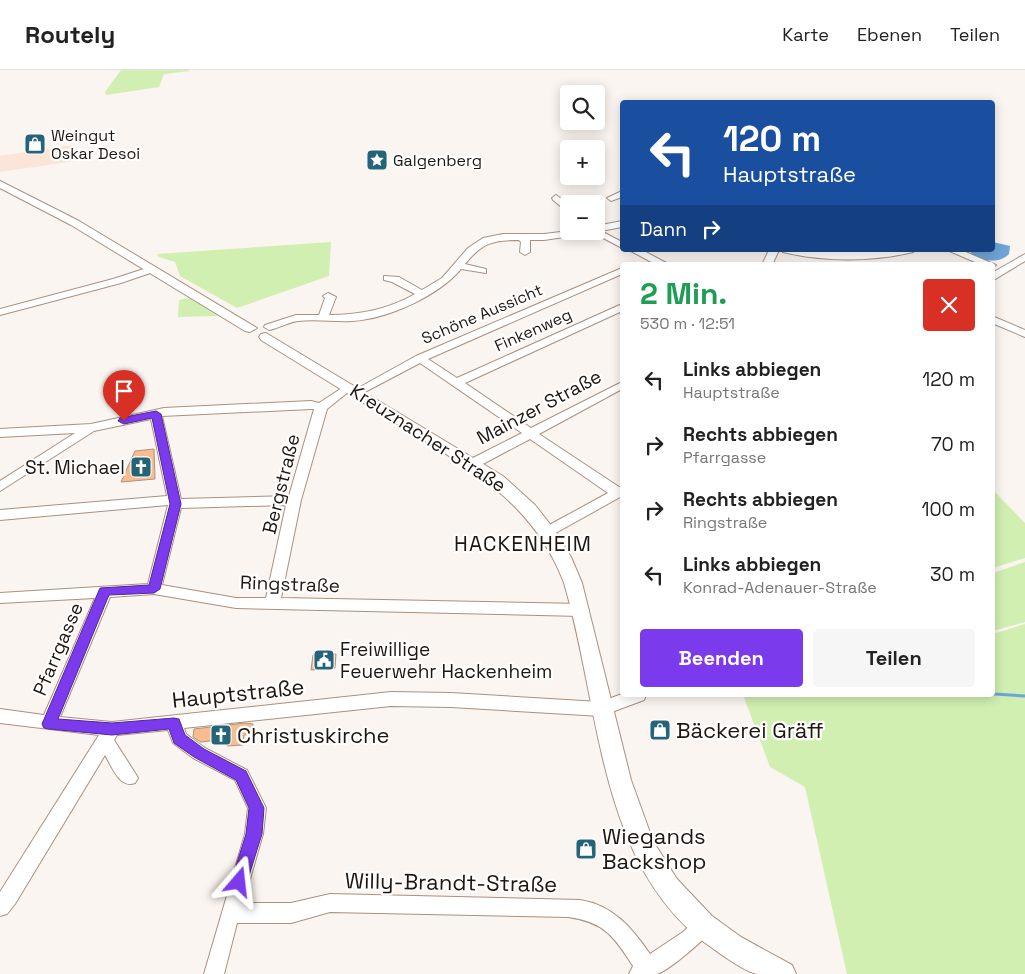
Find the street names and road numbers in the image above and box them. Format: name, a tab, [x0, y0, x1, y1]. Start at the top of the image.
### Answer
street label: Schöne Aussicht	[418, 279, 546, 349]
street label: Finkenweg	[491, 304, 575, 356]
street label: Mainzer Straße	[472, 364, 606, 450]
street label: Kreuznacher Straße	[345, 378, 511, 498]
street label: Bergstraße	[256, 431, 306, 537]
street label: Ringstraße	[240, 570, 340, 598]
street label: Pfarrgasse	[27, 599, 89, 699]
street label: Hauptstraße	[170, 672, 306, 714]
street label: Willy-Brandt-Straße	[345, 866, 557, 898]

